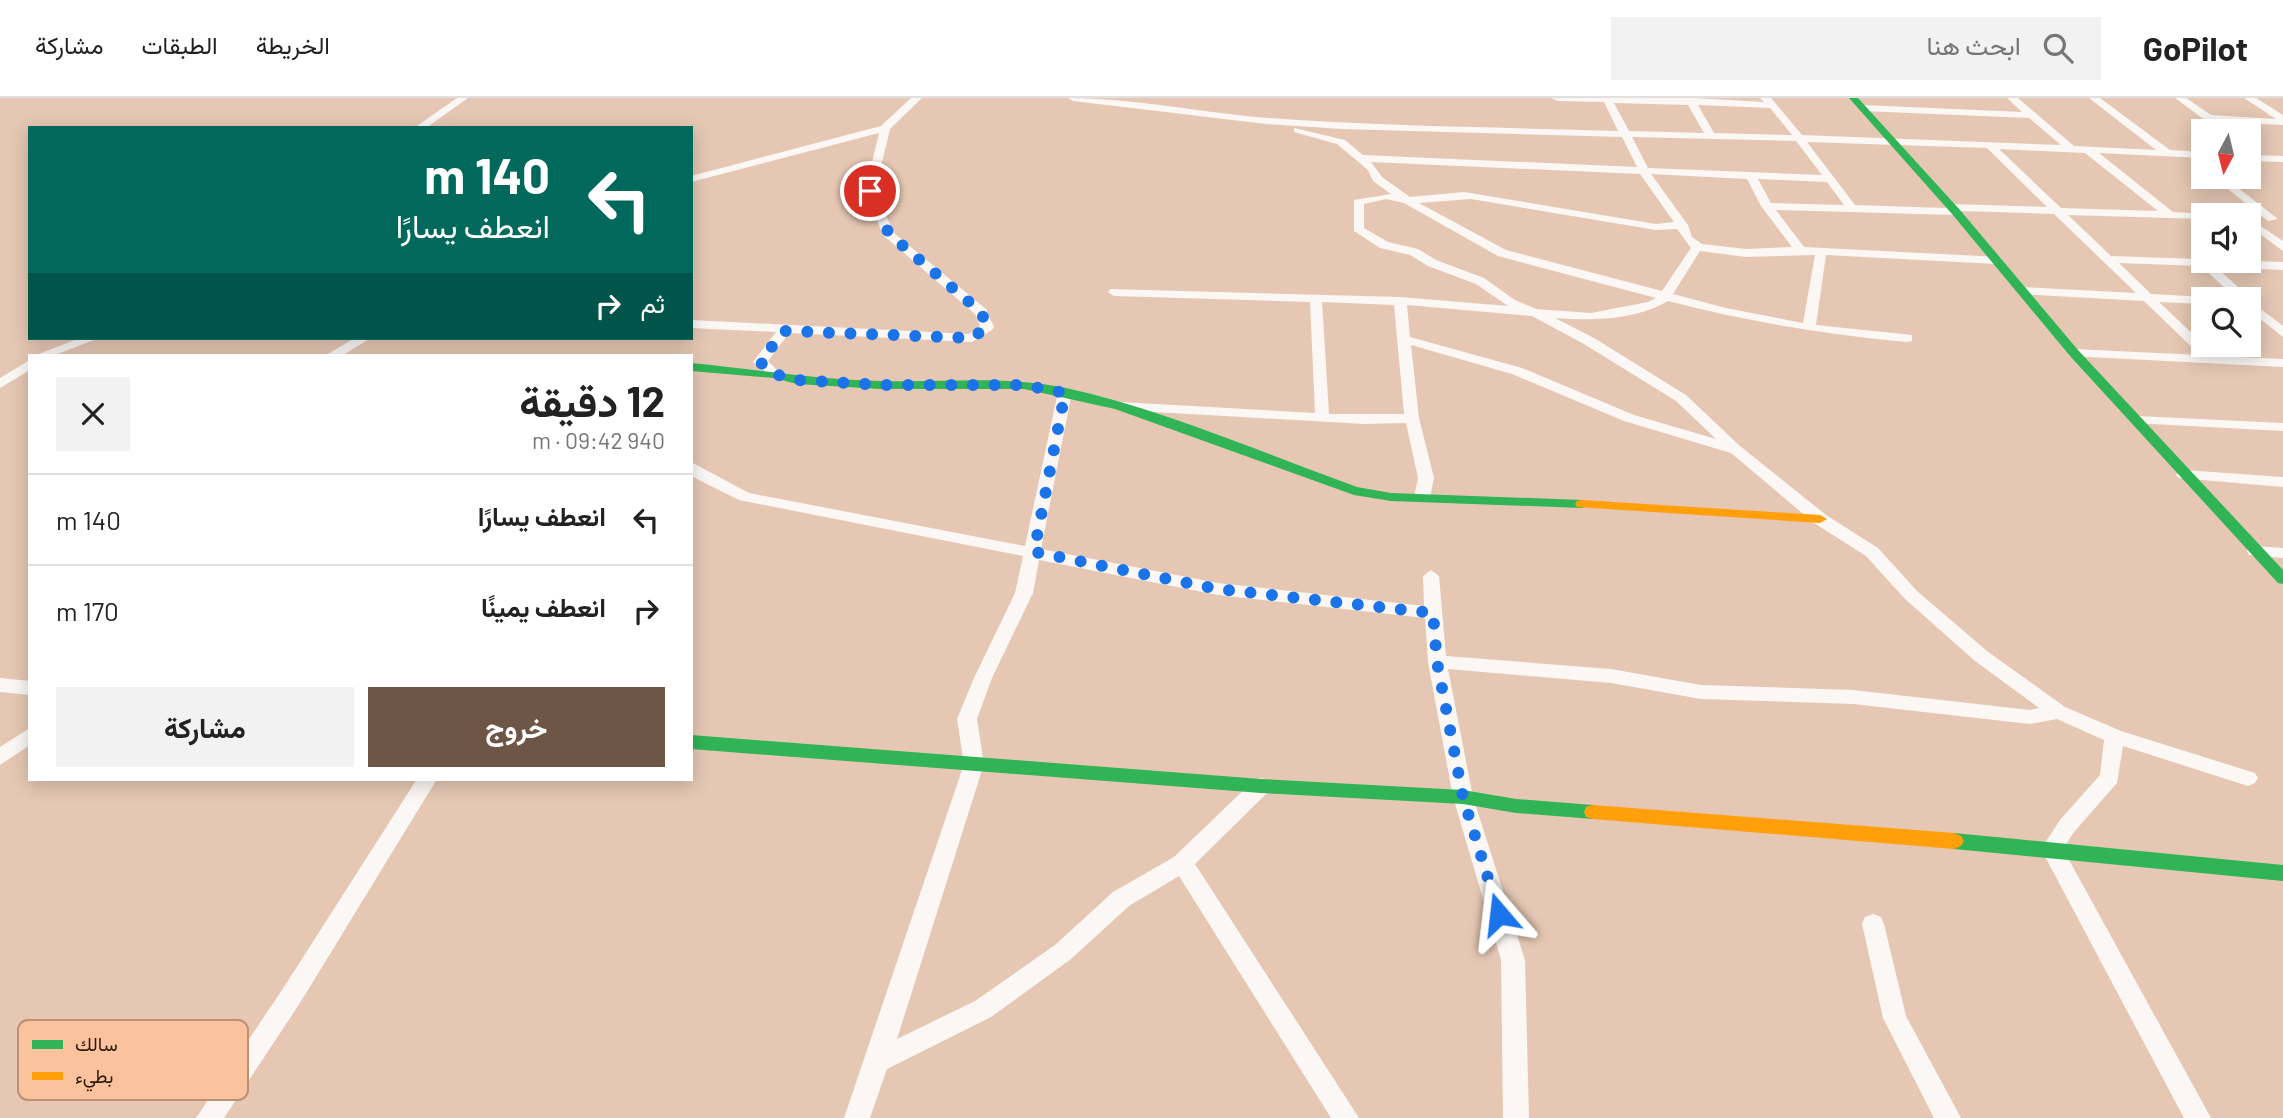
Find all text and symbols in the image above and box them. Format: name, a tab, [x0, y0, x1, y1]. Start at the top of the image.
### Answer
search box	[1611, 17, 2101, 80]
text: GoPilot	[2143, 28, 2248, 68]
text: ابحث هنا	[1926, 29, 2021, 60]
icon: search	[2039, 29, 2077, 67]
text: مشاركة	[35, 30, 103, 59]
text: الطبقات	[141, 30, 218, 59]
text: الخريطة	[256, 30, 330, 59]
north arrow	[2191, 119, 2261, 189]
map controls	[2191, 119, 2261, 357]
text: 140 m	[424, 145, 550, 204]
icon: left	[574, 154, 665, 245]
pin	[840, 161, 900, 221]
icon: arrive	[851, 172, 889, 210]
button: sound	[2191, 203, 2261, 273]
text: انعطف يسارًا	[396, 206, 550, 244]
icon: right	[589, 287, 627, 325]
text: ثم	[641, 287, 665, 318]
button: search	[2191, 287, 2261, 357]
text: 12 دقيقة	[519, 375, 665, 425]
button: close	[56, 377, 130, 451]
text: 940 m · 09:42	[532, 426, 665, 454]
text: انعطف يسارًا	[478, 500, 606, 531]
icon: left	[627, 501, 665, 539]
text: 140 m	[56, 504, 121, 535]
text: انعطف يمينًا	[481, 591, 606, 622]
icon: right	[627, 592, 665, 630]
text: 170 m	[56, 595, 119, 626]
button: مشاركة	[56, 687, 354, 767]
button: خروج	[368, 687, 665, 767]
position arrow	[1462, 877, 1536, 951]
legend	[18, 1020, 248, 1100]
text: سالك	[75, 1032, 118, 1055]
text: بطيء	[75, 1064, 113, 1092]

